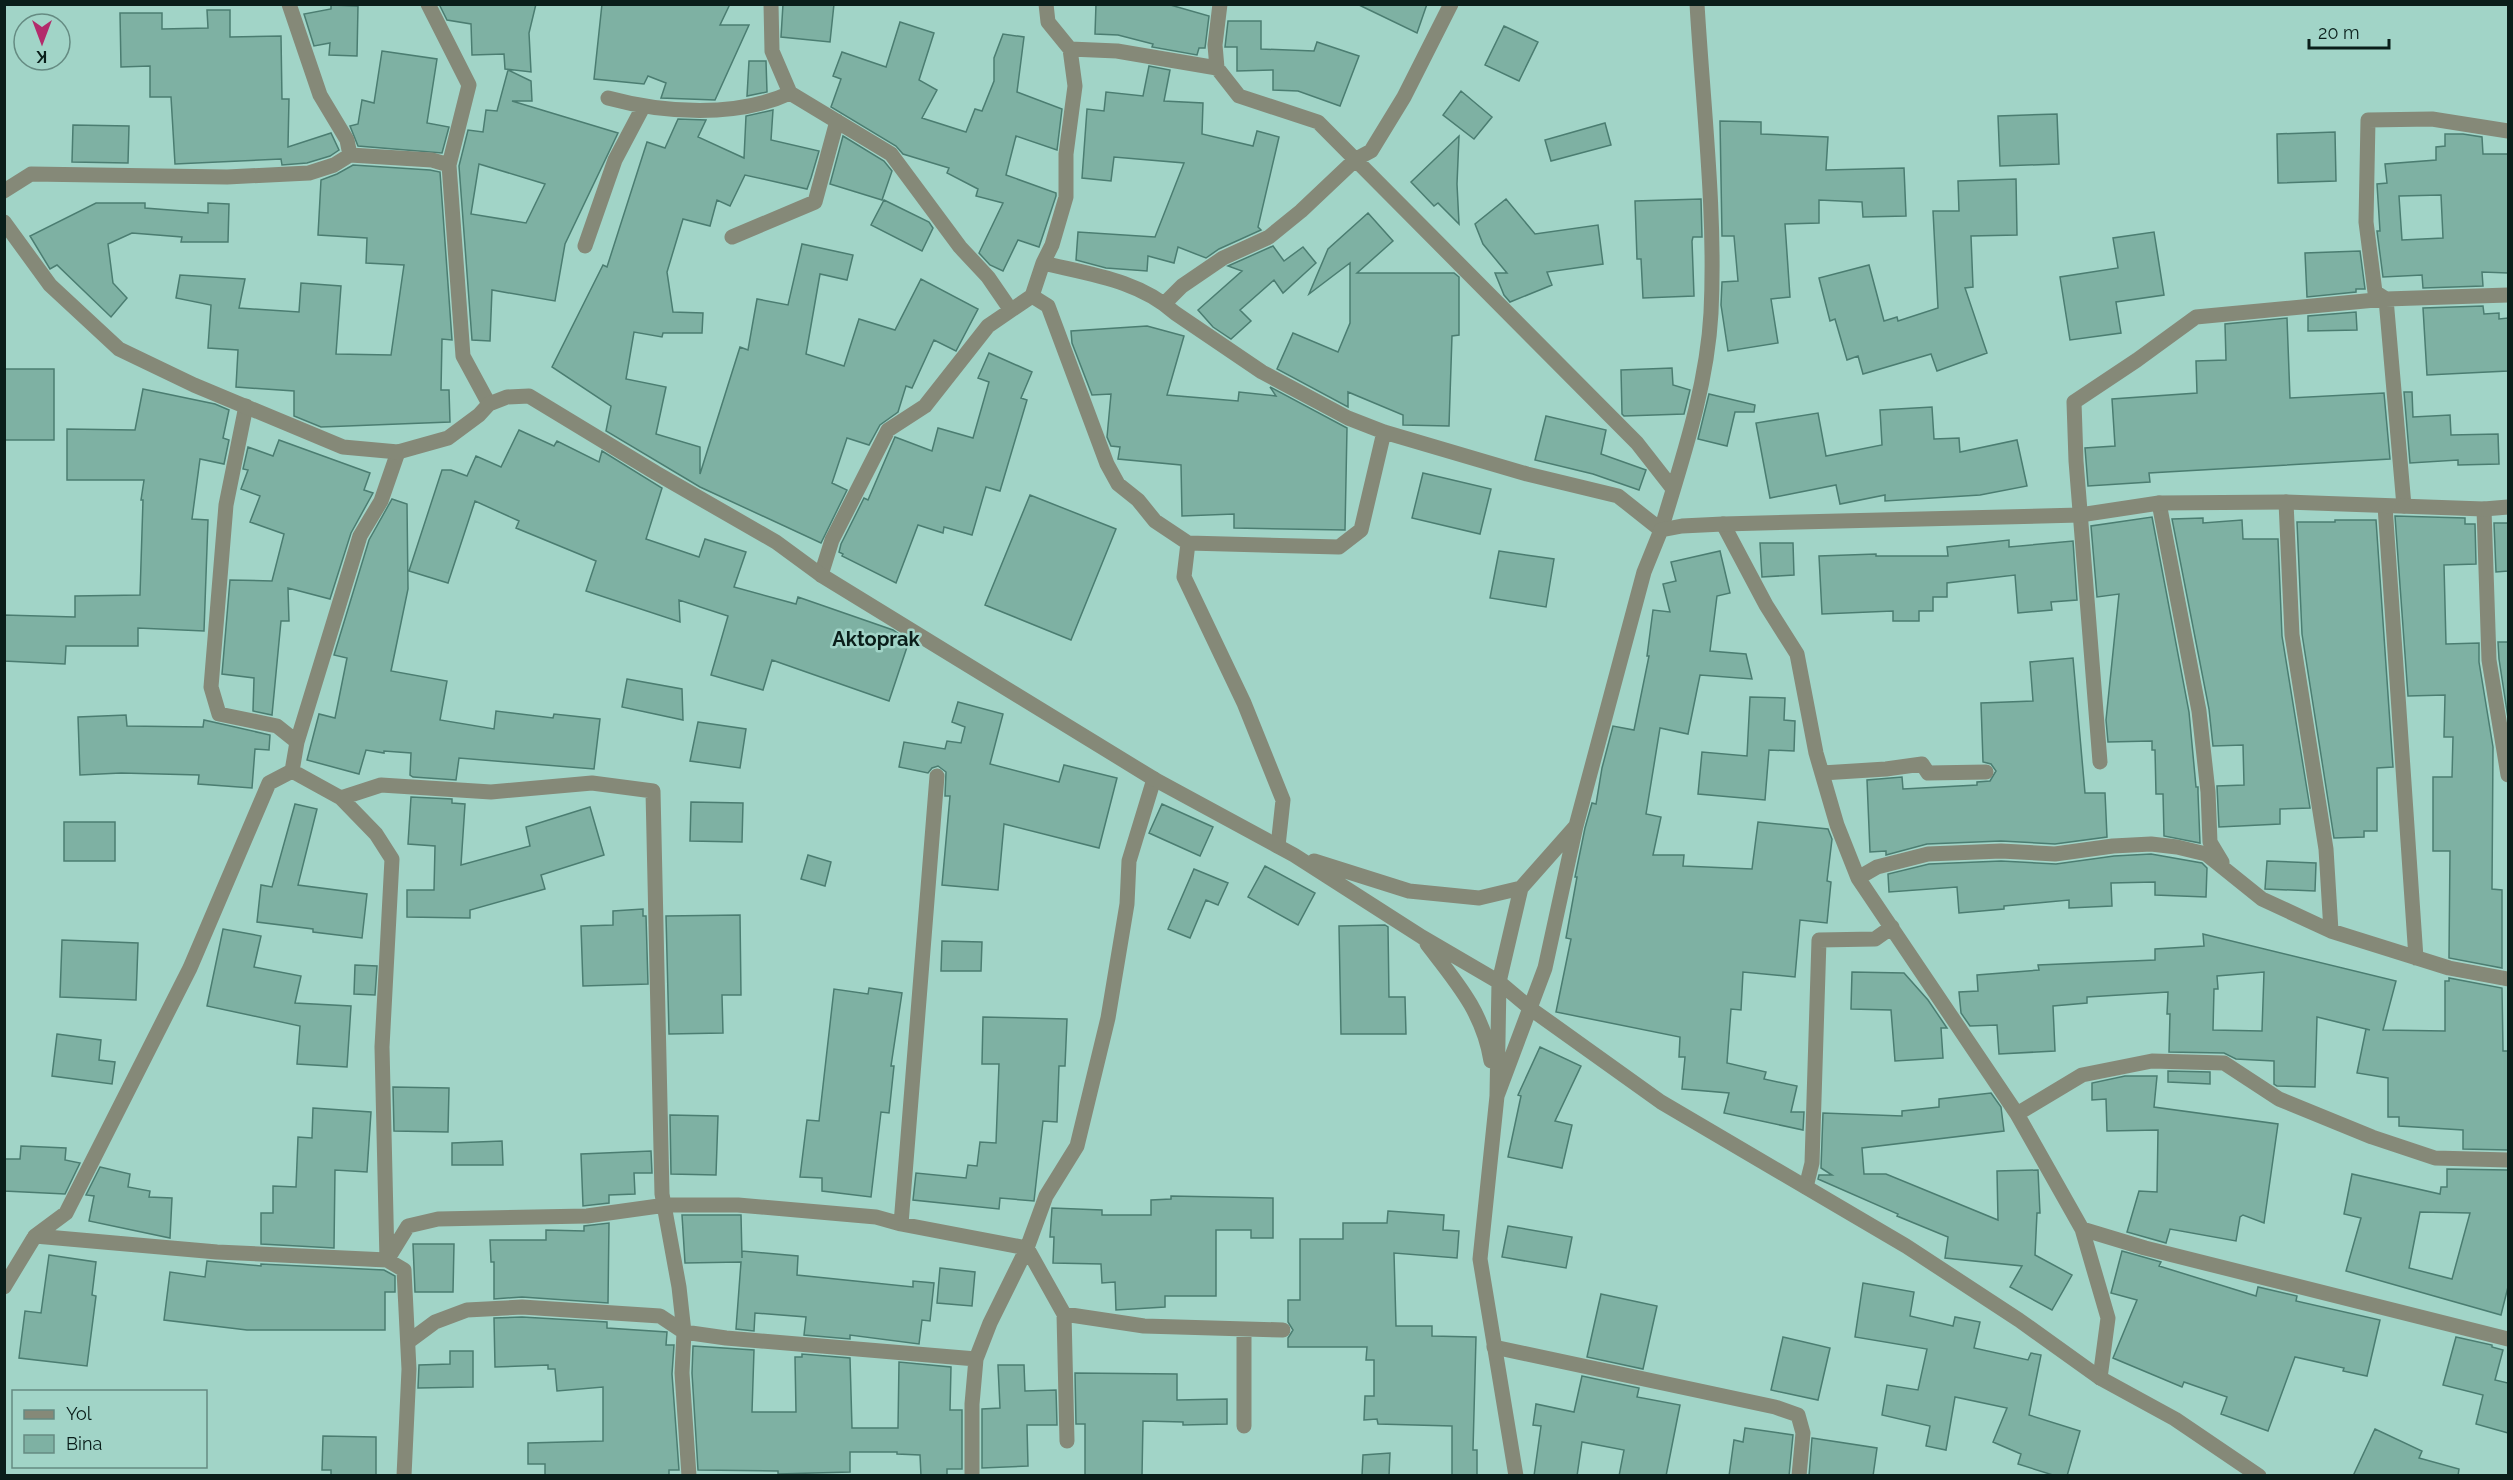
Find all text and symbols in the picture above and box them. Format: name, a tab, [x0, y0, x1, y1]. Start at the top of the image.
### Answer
north arrow	[12, 12, 72, 72]
scale bar	[2309, 12, 2388, 50]
text: 20 m	[2318, 22, 2360, 43]
text: K	[36, 47, 47, 66]
district label: Aktoprak	[832, 627, 920, 651]
legend	[12, 1390, 207, 1468]
text: Yol	[66, 1403, 92, 1424]
text: Bina	[66, 1433, 102, 1454]

